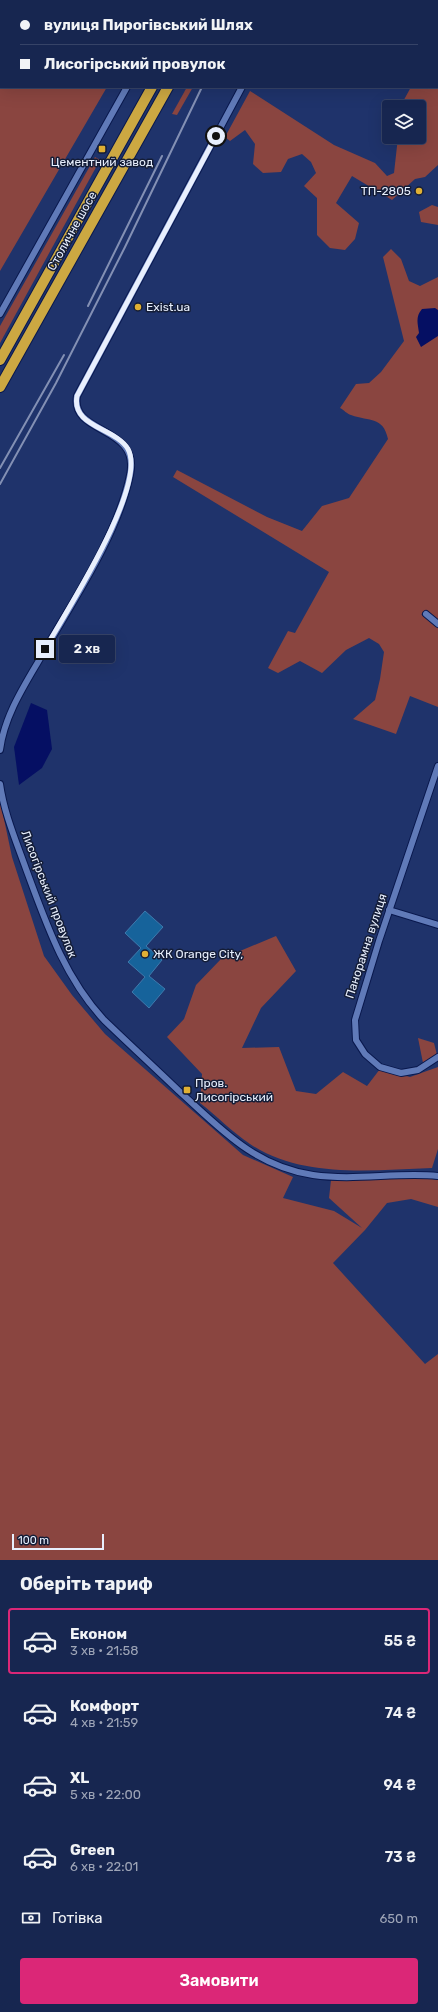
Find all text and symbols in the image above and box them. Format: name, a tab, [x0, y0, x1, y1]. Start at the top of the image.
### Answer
text: вулиця Пирогівський Шлях	[44, 16, 253, 34]
text: Лисогірський провулок	[44, 55, 226, 73]
map controls	[382, 100, 426, 144]
button: layers	[382, 100, 426, 144]
route start	[207, 127, 225, 145]
marker: Цементний завод	[97, 144, 107, 154]
place label: Цементний завод	[51, 155, 153, 169]
place label: ТП-2805	[361, 184, 411, 198]
marker: ТП-2805	[414, 186, 424, 196]
street label: Столичне шосе	[44, 189, 100, 273]
place label: Exist.ua	[146, 300, 190, 314]
marker: Exist.ua	[133, 302, 143, 312]
callout: 2 хв	[59, 635, 115, 663]
route end	[36, 640, 54, 658]
text: 2 хв	[74, 641, 100, 656]
street label: Лисогірський провулок	[18, 828, 80, 960]
street label: Панорамна вулиця	[342, 892, 390, 1000]
place label: ЖК Orange City,	[153, 947, 243, 961]
marker: ЖК Orange City,	[140, 949, 150, 959]
place label: Пров. Лисогірський	[195, 1076, 273, 1104]
marker: Пров. Лисогірський	[182, 1085, 192, 1095]
scale bar	[12, 1532, 104, 1551]
text: 100 m	[18, 1534, 49, 1547]
text: Оберіть тариф	[20, 1573, 153, 1595]
icon: car	[22, 1623, 58, 1659]
text: Економ	[70, 1625, 127, 1643]
text: 55 ₴	[384, 1632, 416, 1650]
text: 3 хв · 21:58	[70, 1643, 138, 1658]
icon: car	[22, 1695, 58, 1731]
text: Комфорт	[70, 1697, 139, 1715]
text: 74 ₴	[385, 1704, 416, 1722]
text: 4 хв · 21:59	[70, 1715, 138, 1730]
icon: car	[22, 1767, 58, 1803]
text: XL	[70, 1769, 89, 1787]
text: 94 ₴	[383, 1776, 416, 1794]
text: 5 хв · 22:00	[70, 1787, 141, 1802]
icon: car	[22, 1839, 58, 1875]
text: Green	[70, 1841, 115, 1859]
text: 73 ₴	[385, 1848, 416, 1866]
text: 6 хв · 22:01	[70, 1859, 138, 1874]
icon: cash	[20, 1907, 42, 1929]
text: Готівка	[52, 1909, 103, 1927]
text: 650 m	[379, 1911, 418, 1926]
button: Замовити	[20, 1958, 418, 2004]

